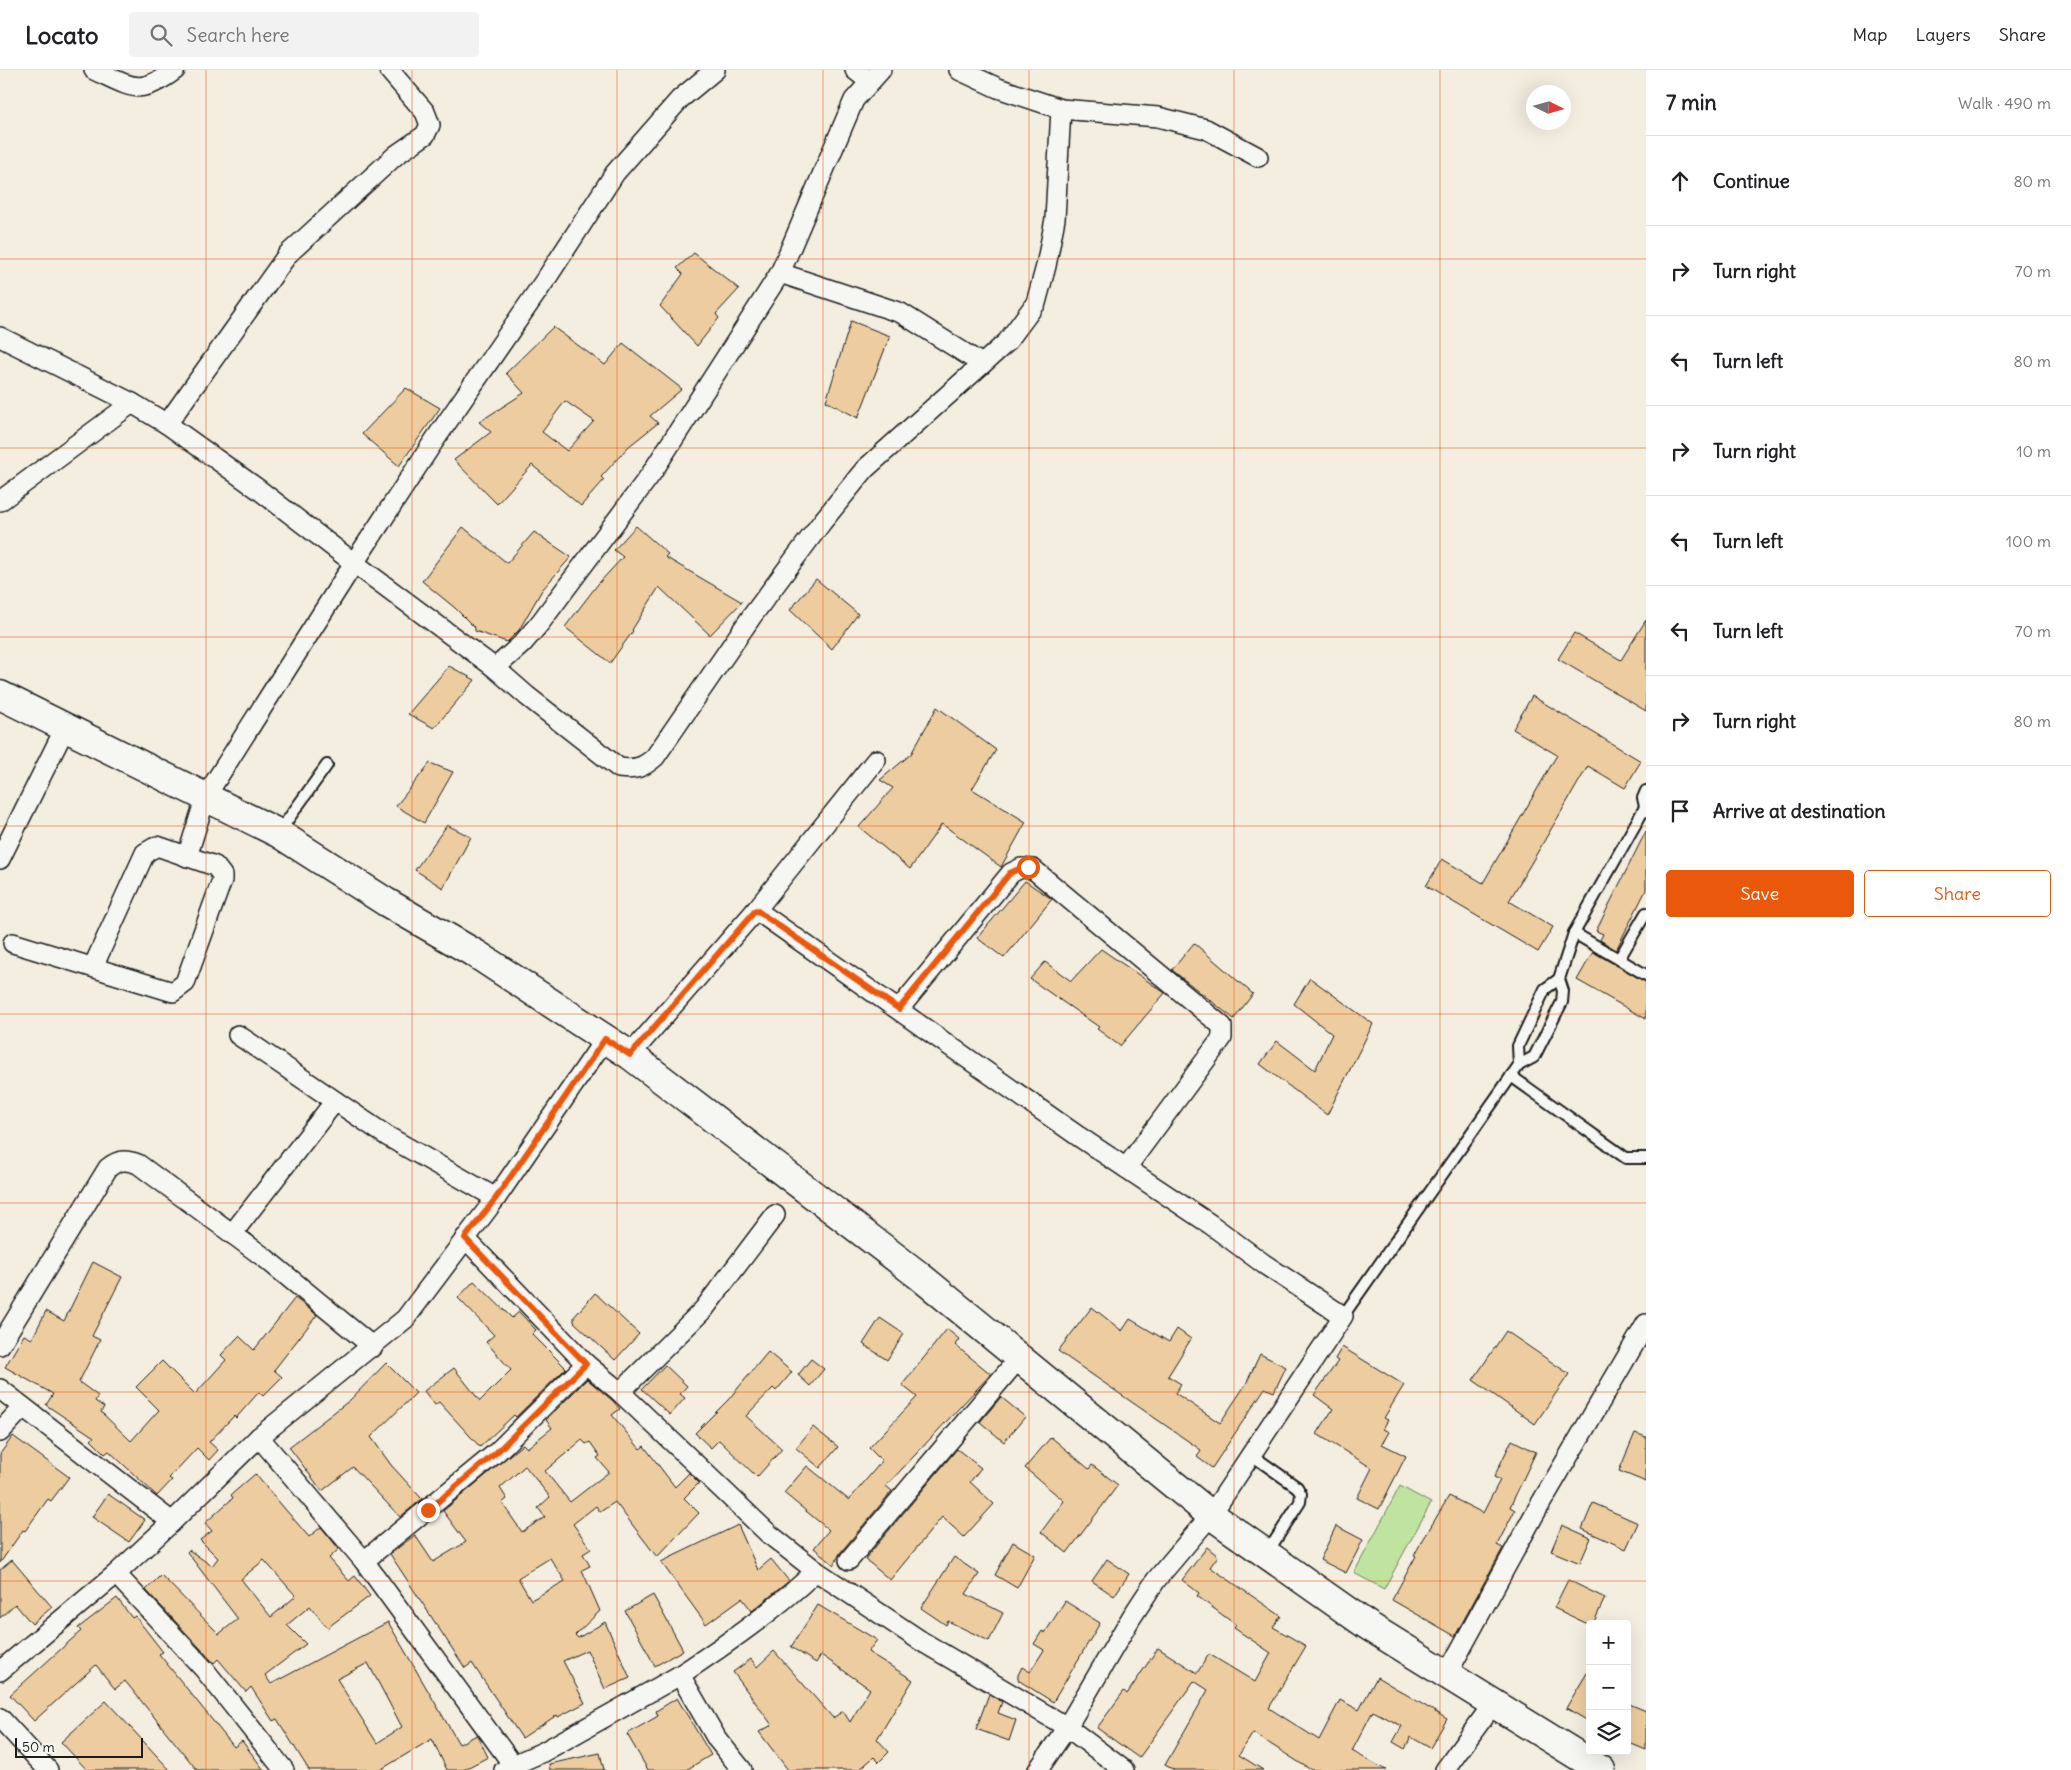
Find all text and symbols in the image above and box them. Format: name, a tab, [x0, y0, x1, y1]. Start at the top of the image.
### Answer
search box	[129, 12, 479, 57]
text: Locato	[25, 20, 99, 50]
icon: search	[147, 21, 175, 49]
text: Search here	[187, 23, 290, 47]
text: Map	[1852, 23, 1887, 46]
text: Layers	[1915, 23, 1971, 46]
text: Share	[1999, 23, 2046, 46]
north arrow	[1526, 85, 1571, 130]
text: 7 min	[1666, 89, 1717, 116]
text: Walk · 490 m	[1958, 93, 2051, 113]
icon: ahead	[1666, 167, 1694, 195]
text: Continue	[1713, 169, 1790, 193]
text: 80 m	[2013, 171, 2051, 191]
icon: right	[1666, 257, 1694, 285]
text: Turn right	[1713, 259, 1796, 283]
text: 70 m	[2015, 261, 2051, 281]
icon: left	[1666, 347, 1694, 375]
text: Turn left	[1713, 349, 1783, 373]
text: 80 m	[2013, 351, 2051, 371]
icon: right	[1666, 437, 1694, 465]
text: Turn right	[1713, 439, 1796, 463]
text: 10 m	[2016, 441, 2051, 461]
icon: left	[1666, 527, 1694, 555]
text: Turn left	[1713, 529, 1783, 553]
text: 100 m	[2006, 531, 2051, 551]
icon: left	[1666, 617, 1694, 645]
text: Turn left	[1713, 619, 1783, 643]
text: 70 m	[2015, 621, 2051, 641]
icon: right	[1666, 707, 1694, 735]
text: Turn right	[1713, 709, 1796, 733]
text: 80 m	[2013, 711, 2051, 731]
icon: arrive	[1666, 797, 1694, 825]
text: Arrive at destination	[1713, 799, 1886, 823]
route start	[1017, 856, 1040, 879]
button: Save	[1666, 870, 1854, 917]
button: Share	[1864, 870, 2051, 917]
route end	[417, 1499, 440, 1522]
map controls	[1586, 1620, 1631, 1755]
button: +	[1586, 1620, 1631, 1665]
button: −	[1586, 1665, 1631, 1710]
button: layers	[1586, 1710, 1631, 1755]
scale bar	[15, 1735, 142, 1758]
text: 50 m	[22, 1738, 55, 1756]

